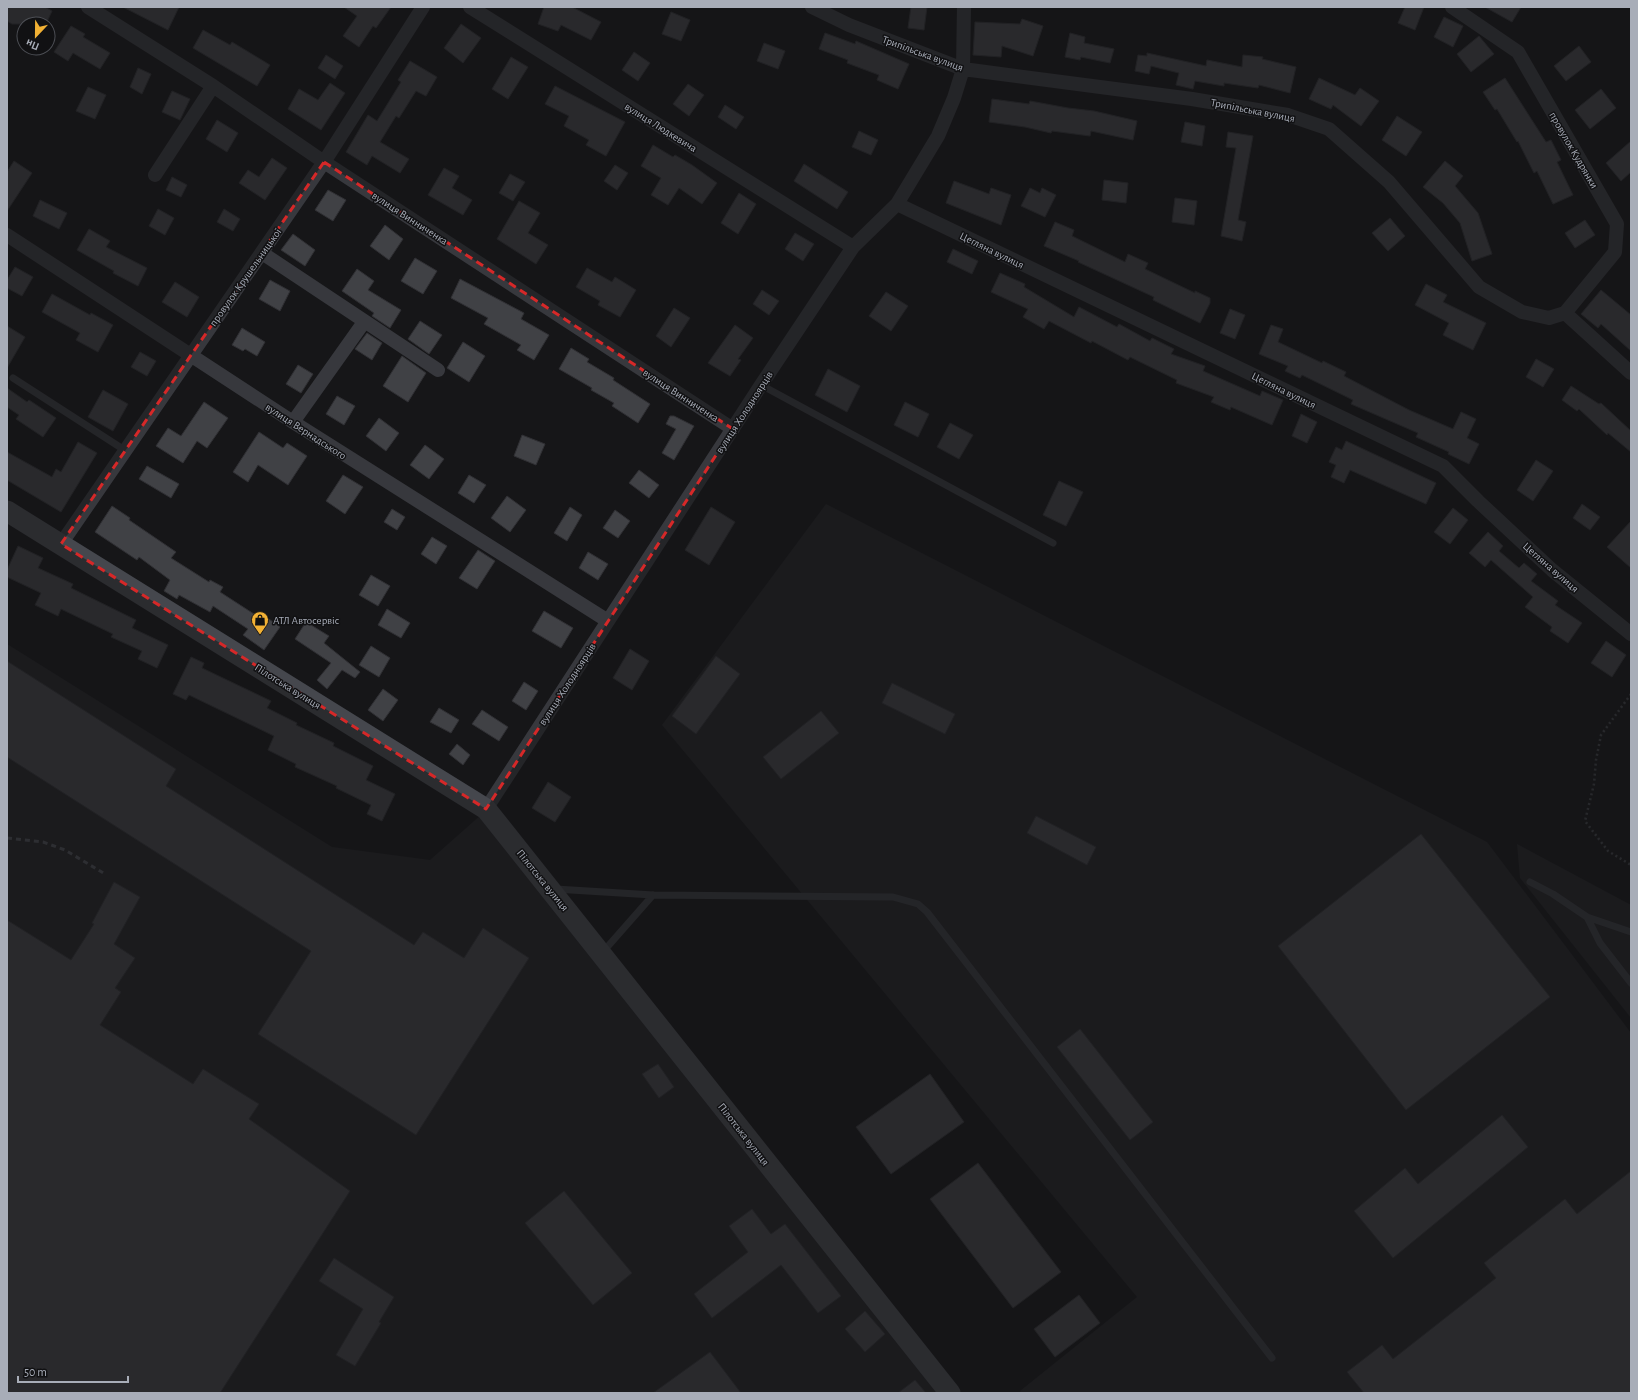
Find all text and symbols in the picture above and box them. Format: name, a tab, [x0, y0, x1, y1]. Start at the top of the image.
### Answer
north arrow	[16, 16, 56, 56]
street label: Трипільська вулиця	[881, 34, 965, 73]
text: Пн	[24, 37, 41, 52]
street label: Трипільська вулиця	[1210, 97, 1296, 124]
street label: вулиця Людкевича	[623, 101, 699, 154]
street label: провулок Кудрянки	[1547, 110, 1600, 190]
street label: вулиця Винниченка	[370, 190, 450, 247]
street label: провулок Крушельницької	[207, 226, 284, 328]
street label: Цегляна вулиця	[958, 230, 1026, 271]
street label: вулиця Винниченка	[641, 367, 721, 424]
street label: вулиця Холодноярців	[714, 369, 775, 455]
street label: Цегляна вулиця	[1250, 370, 1318, 411]
street label: вулиця Вернадського	[263, 401, 348, 462]
street label: Цегляна вулиця	[1521, 540, 1581, 594]
shop icon: АТЛ Автосервіс	[250, 610, 270, 635]
place label: АТЛ Автосервіс	[273, 615, 339, 626]
street label: вулиця Холодноярців	[537, 641, 598, 727]
street label: Пілотська вулиця	[253, 662, 323, 711]
street label: Пілотська вулиця	[514, 847, 571, 913]
street label: Пілотська вулиця	[716, 1101, 771, 1168]
scale bar	[18, 1358, 128, 1384]
text: 50 m	[24, 1366, 47, 1378]

